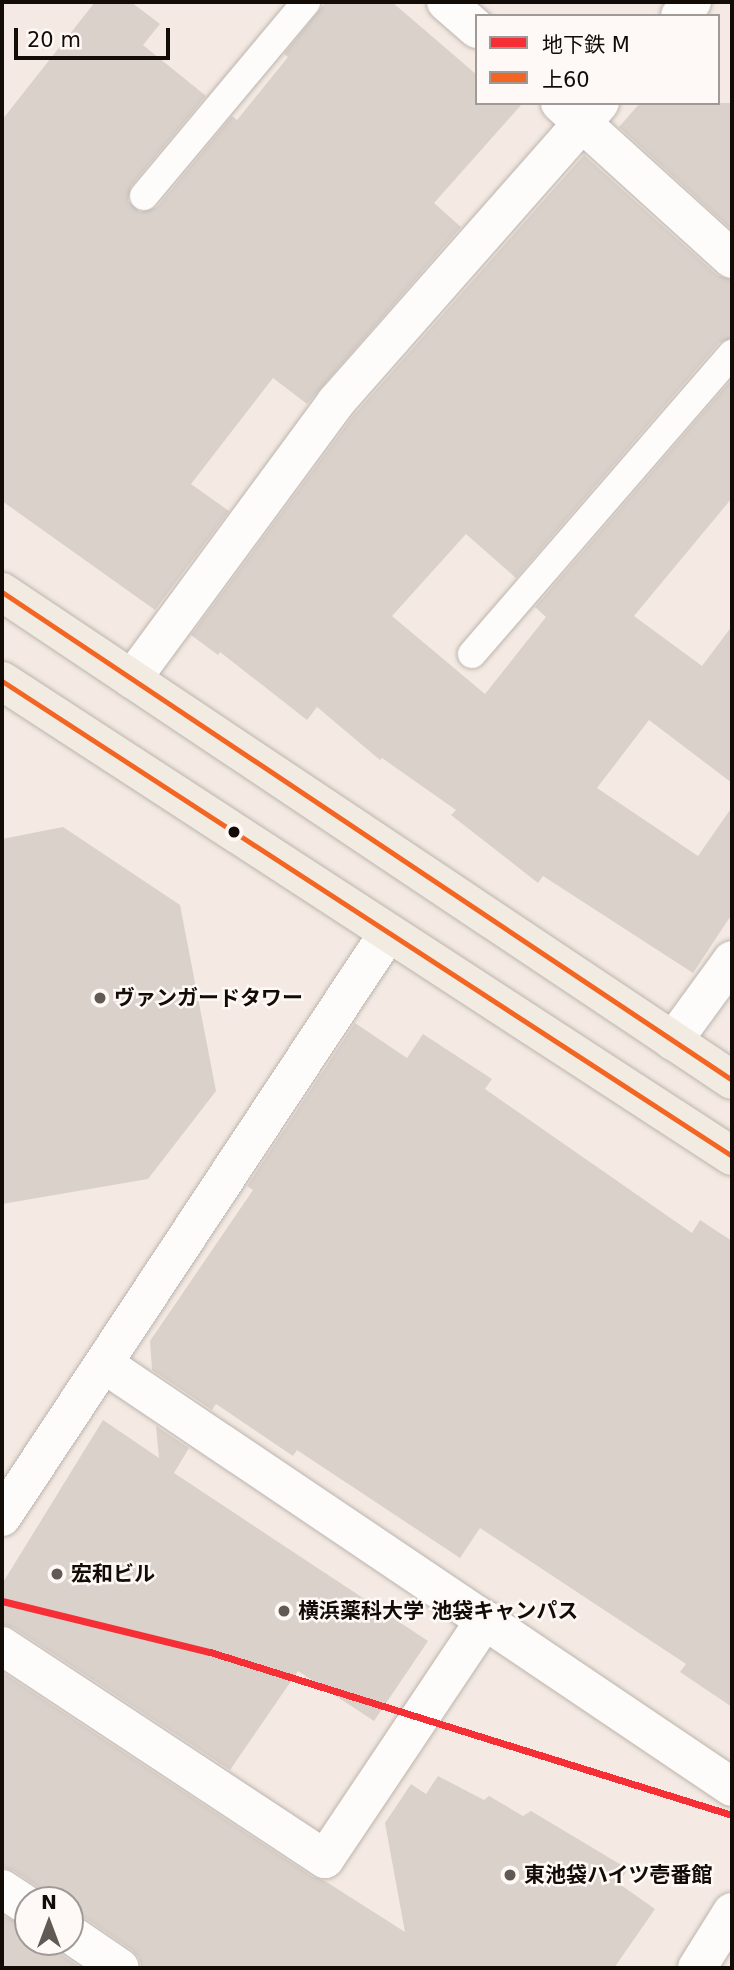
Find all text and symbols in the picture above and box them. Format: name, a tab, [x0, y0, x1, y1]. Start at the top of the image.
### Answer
scale bar	[18, 14, 173, 58]
legend	[475, 14, 720, 105]
text: 20 m	[27, 28, 81, 52]
text: 地下鉄 M	[542, 33, 630, 57]
text: 上60	[542, 68, 590, 92]
unlabelled marker	[227, 825, 241, 839]
place label: ヴァンガードタワー	[114, 985, 303, 1011]
marker: ヴァンガードタワー	[92, 990, 108, 1006]
place label: 宏和ビル	[71, 1561, 155, 1587]
marker: 宏和ビル	[49, 1566, 65, 1582]
place label: 横浜薬科大学 池袋キャンパス	[298, 1598, 578, 1624]
marker: 横浜薬科大学 池袋キャンパス	[276, 1603, 292, 1619]
place label: 東池袋ハイツ壱番館	[524, 1862, 713, 1888]
marker: 東池袋ハイツ壱番館	[502, 1867, 518, 1883]
north arrow	[14, 1886, 84, 1956]
text: N	[41, 1891, 57, 1913]

